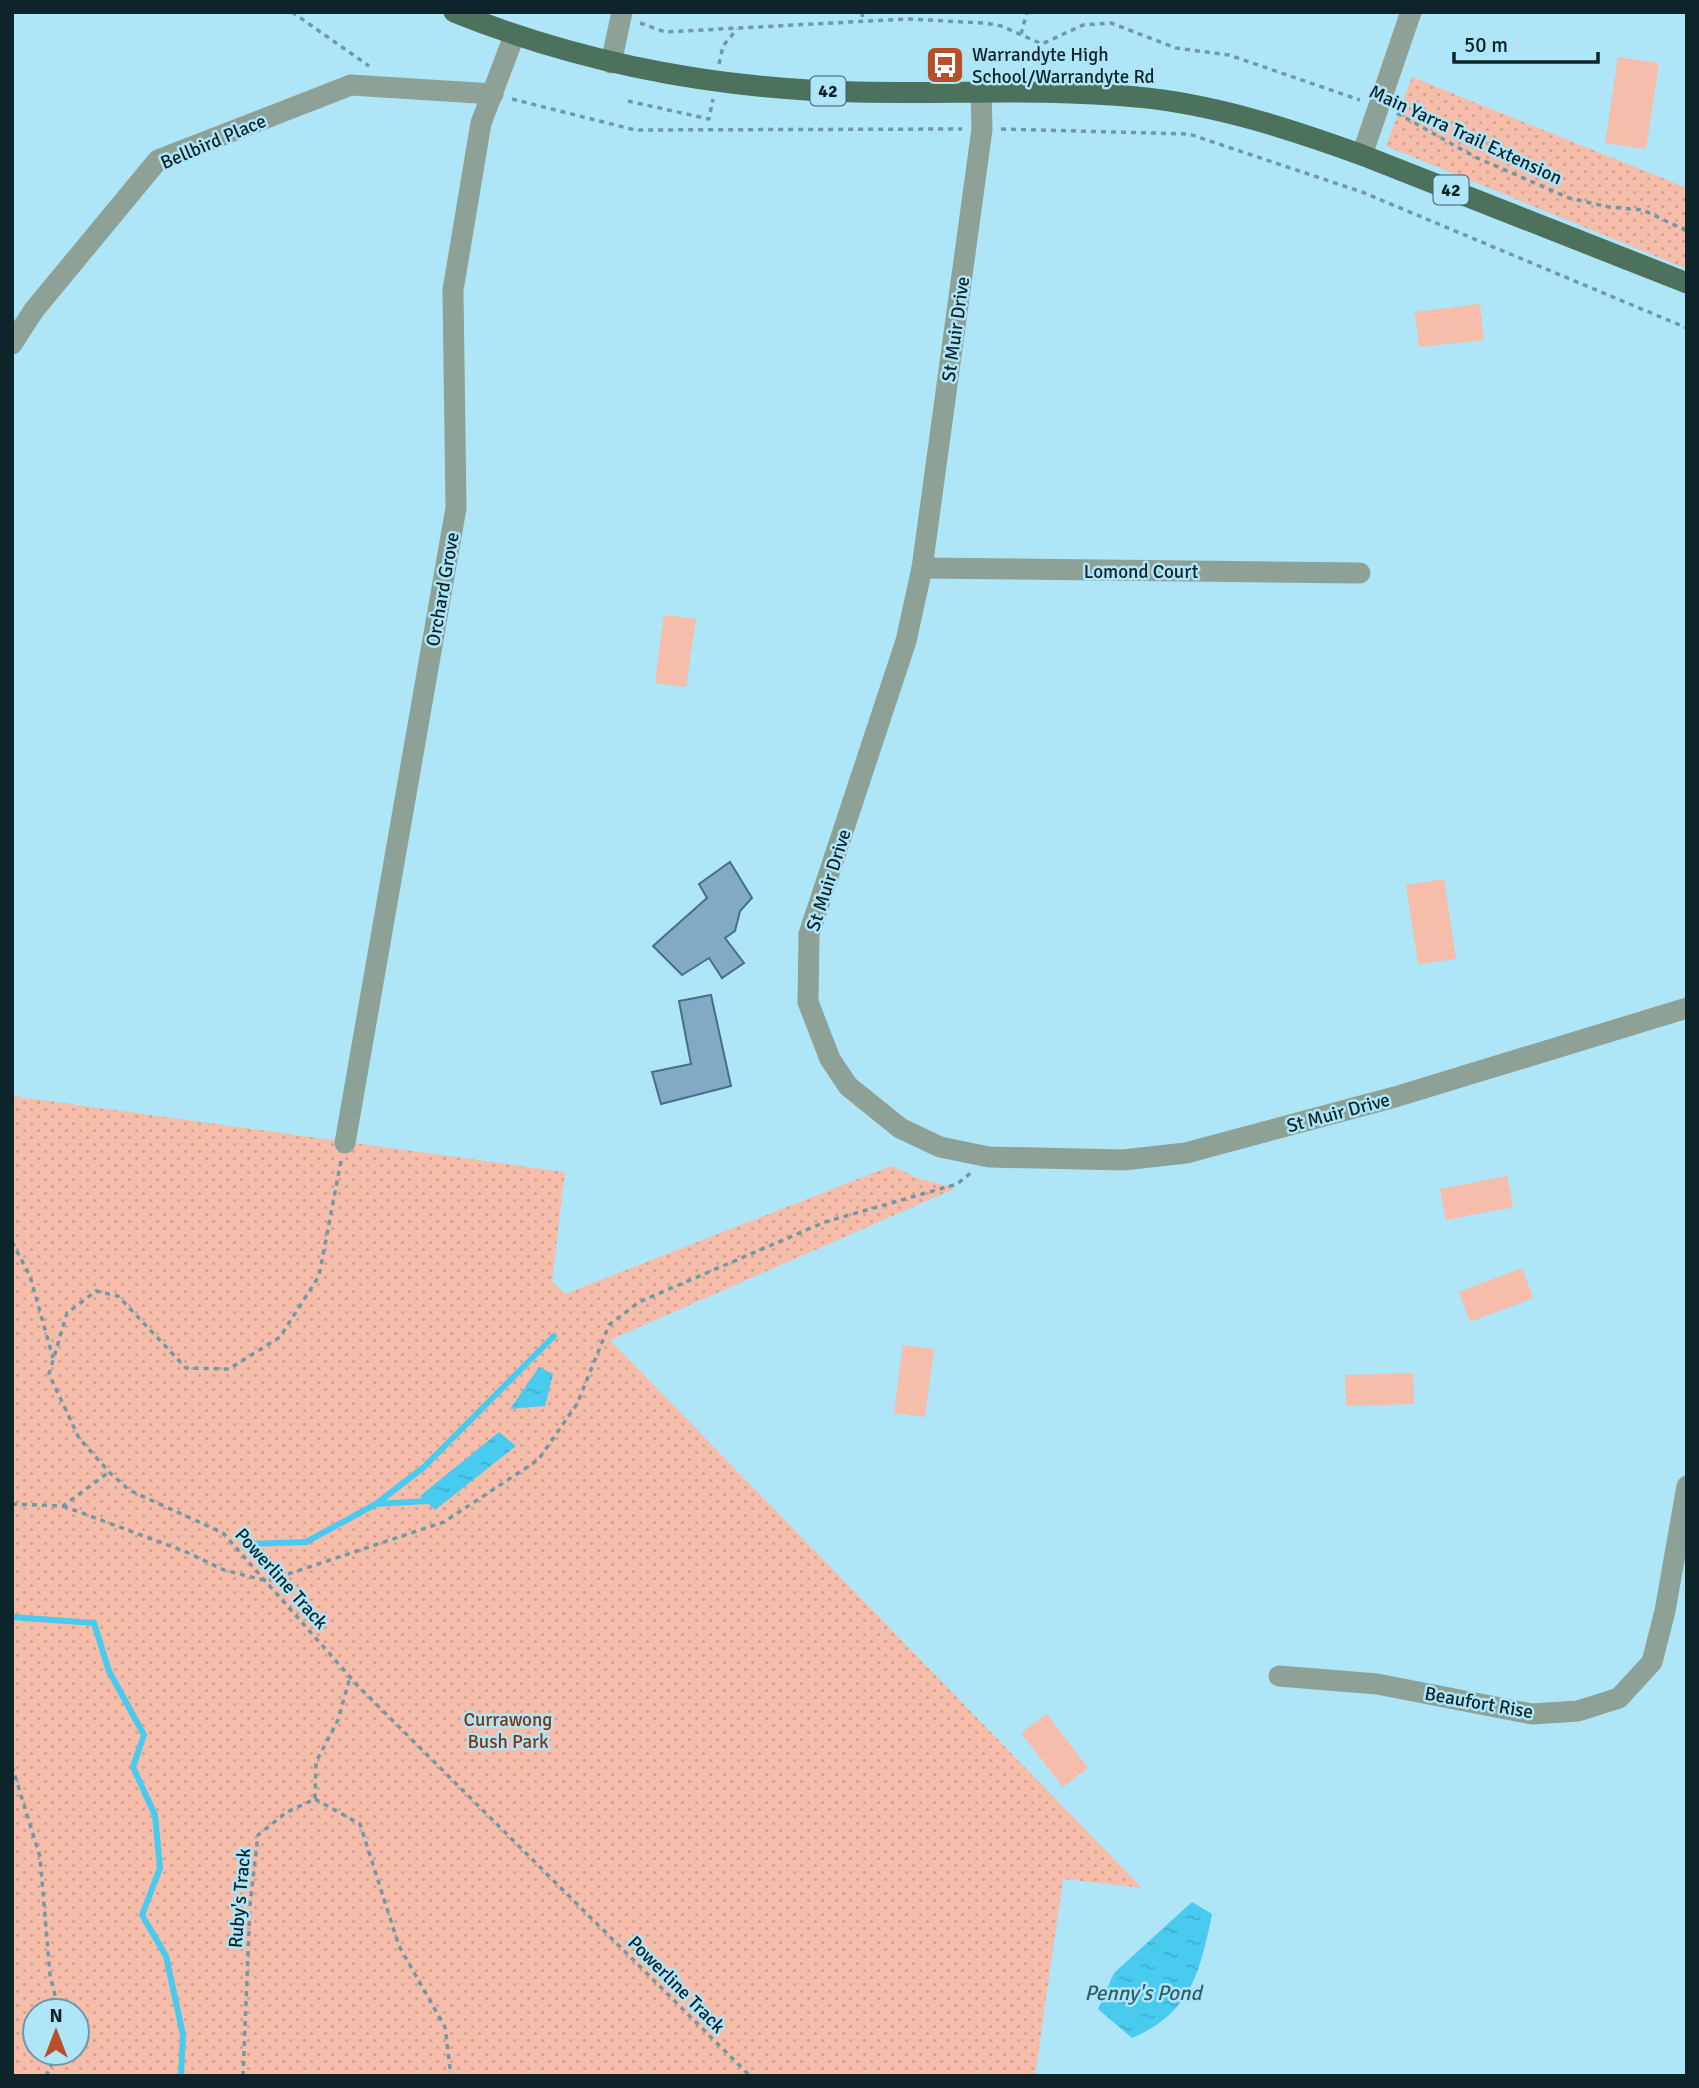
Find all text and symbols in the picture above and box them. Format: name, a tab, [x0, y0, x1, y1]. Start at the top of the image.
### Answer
scale bar	[1454, 21, 1598, 65]
text: 50 m	[1464, 32, 1508, 58]
place label: Warrandyte High School/Warrandyte Rd	[972, 43, 1155, 89]
bus stop icon: Warrandyte High School/Warrandyte Rd	[924, 44, 966, 86]
road number: 42	[810, 76, 846, 106]
street label: Main Yarra Trail Extension	[1365, 80, 1566, 190]
street label: Bellbird Place	[157, 109, 270, 175]
road number: 42	[1434, 176, 1468, 204]
street label: St Muir Drive	[937, 275, 975, 383]
street label: Orchard Grove	[421, 530, 465, 648]
street label: Lomond Court	[1084, 560, 1199, 584]
street label: St Muir Drive	[801, 826, 857, 934]
street label: St Muir Drive	[1284, 1088, 1392, 1138]
street label: Powerline Track	[230, 1523, 333, 1635]
street label: Beaufort Rise	[1423, 1682, 1535, 1724]
park label: Currawong Bush Park	[464, 1708, 552, 1754]
street label: Ruby's Track	[224, 1847, 256, 1949]
street label: Powerline Track	[623, 1931, 730, 2039]
water label: Penny's Pond	[1084, 1980, 1204, 2006]
north arrow	[21, 1997, 91, 2067]
text: N	[49, 2004, 63, 2028]

